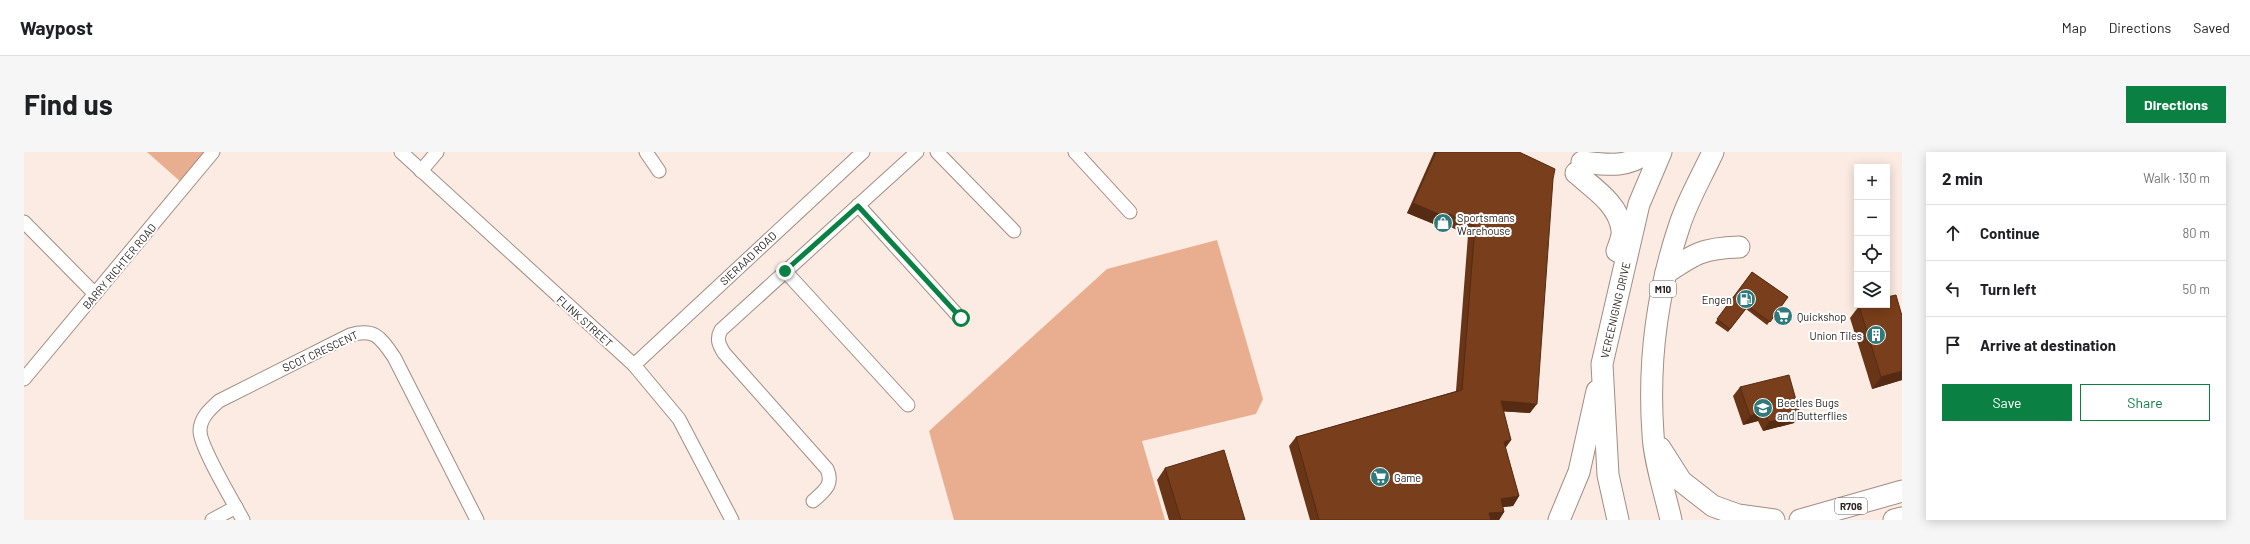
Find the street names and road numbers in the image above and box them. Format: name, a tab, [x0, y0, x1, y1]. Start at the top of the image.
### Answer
street label: BARRY RICHTER ROAD	[79, 221, 159, 311]
street label: SIERAAD ROAD	[717, 228, 779, 287]
street label: VEREENIGING DRIVE	[1598, 260, 1633, 360]
road number: M10	[1650, 281, 1676, 297]
street label: FLINK STREET	[554, 293, 616, 349]
street label: SCOT CRESCENT	[280, 328, 360, 374]
road number: R706	[1835, 498, 1867, 514]

